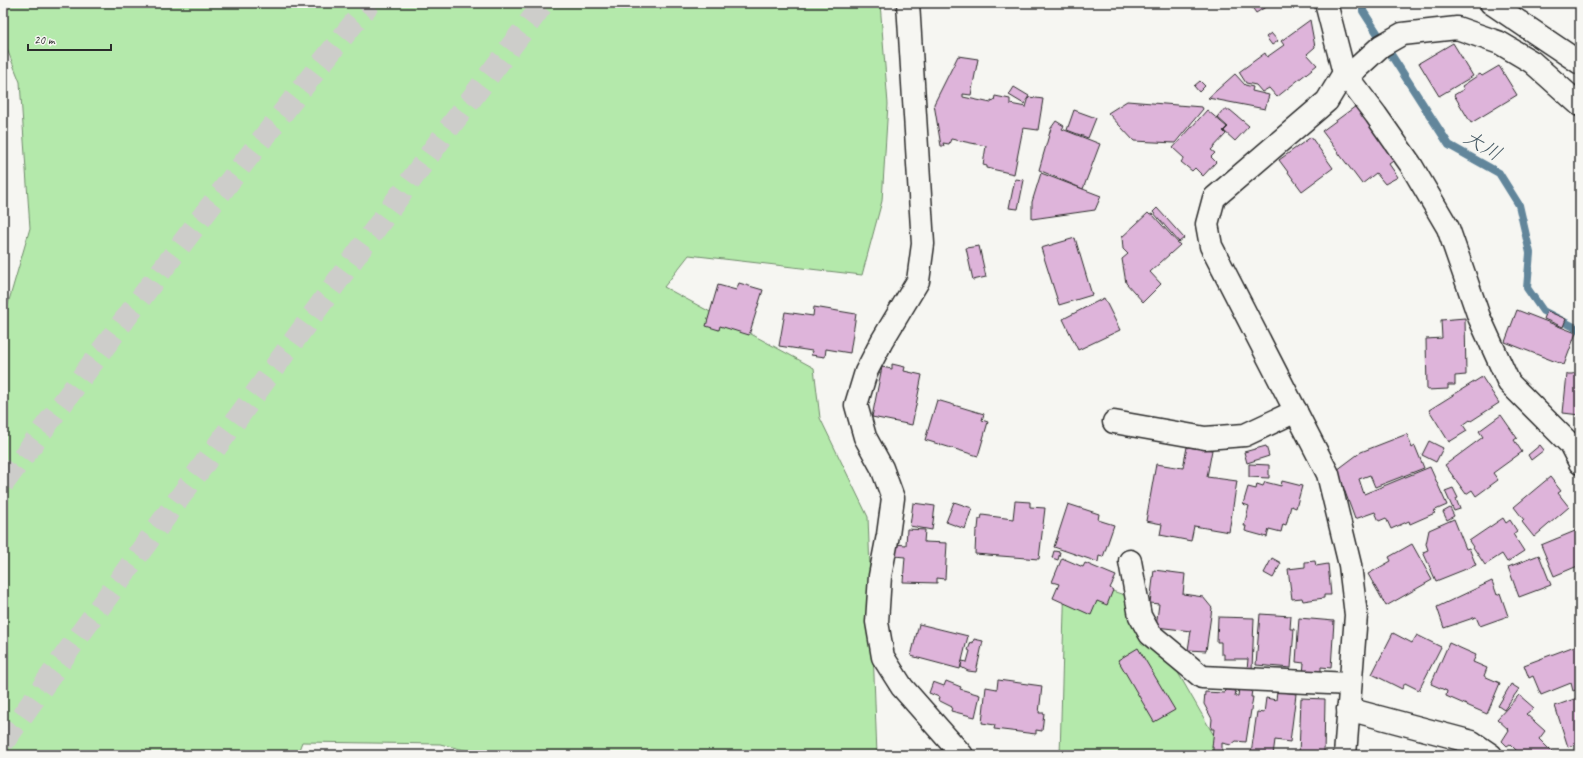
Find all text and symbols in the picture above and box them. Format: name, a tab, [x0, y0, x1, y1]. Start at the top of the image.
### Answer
scale bar	[28, 26, 111, 52]
text: 20 m	[34, 32, 56, 48]
water label: 大川	[1459, 124, 1506, 166]

